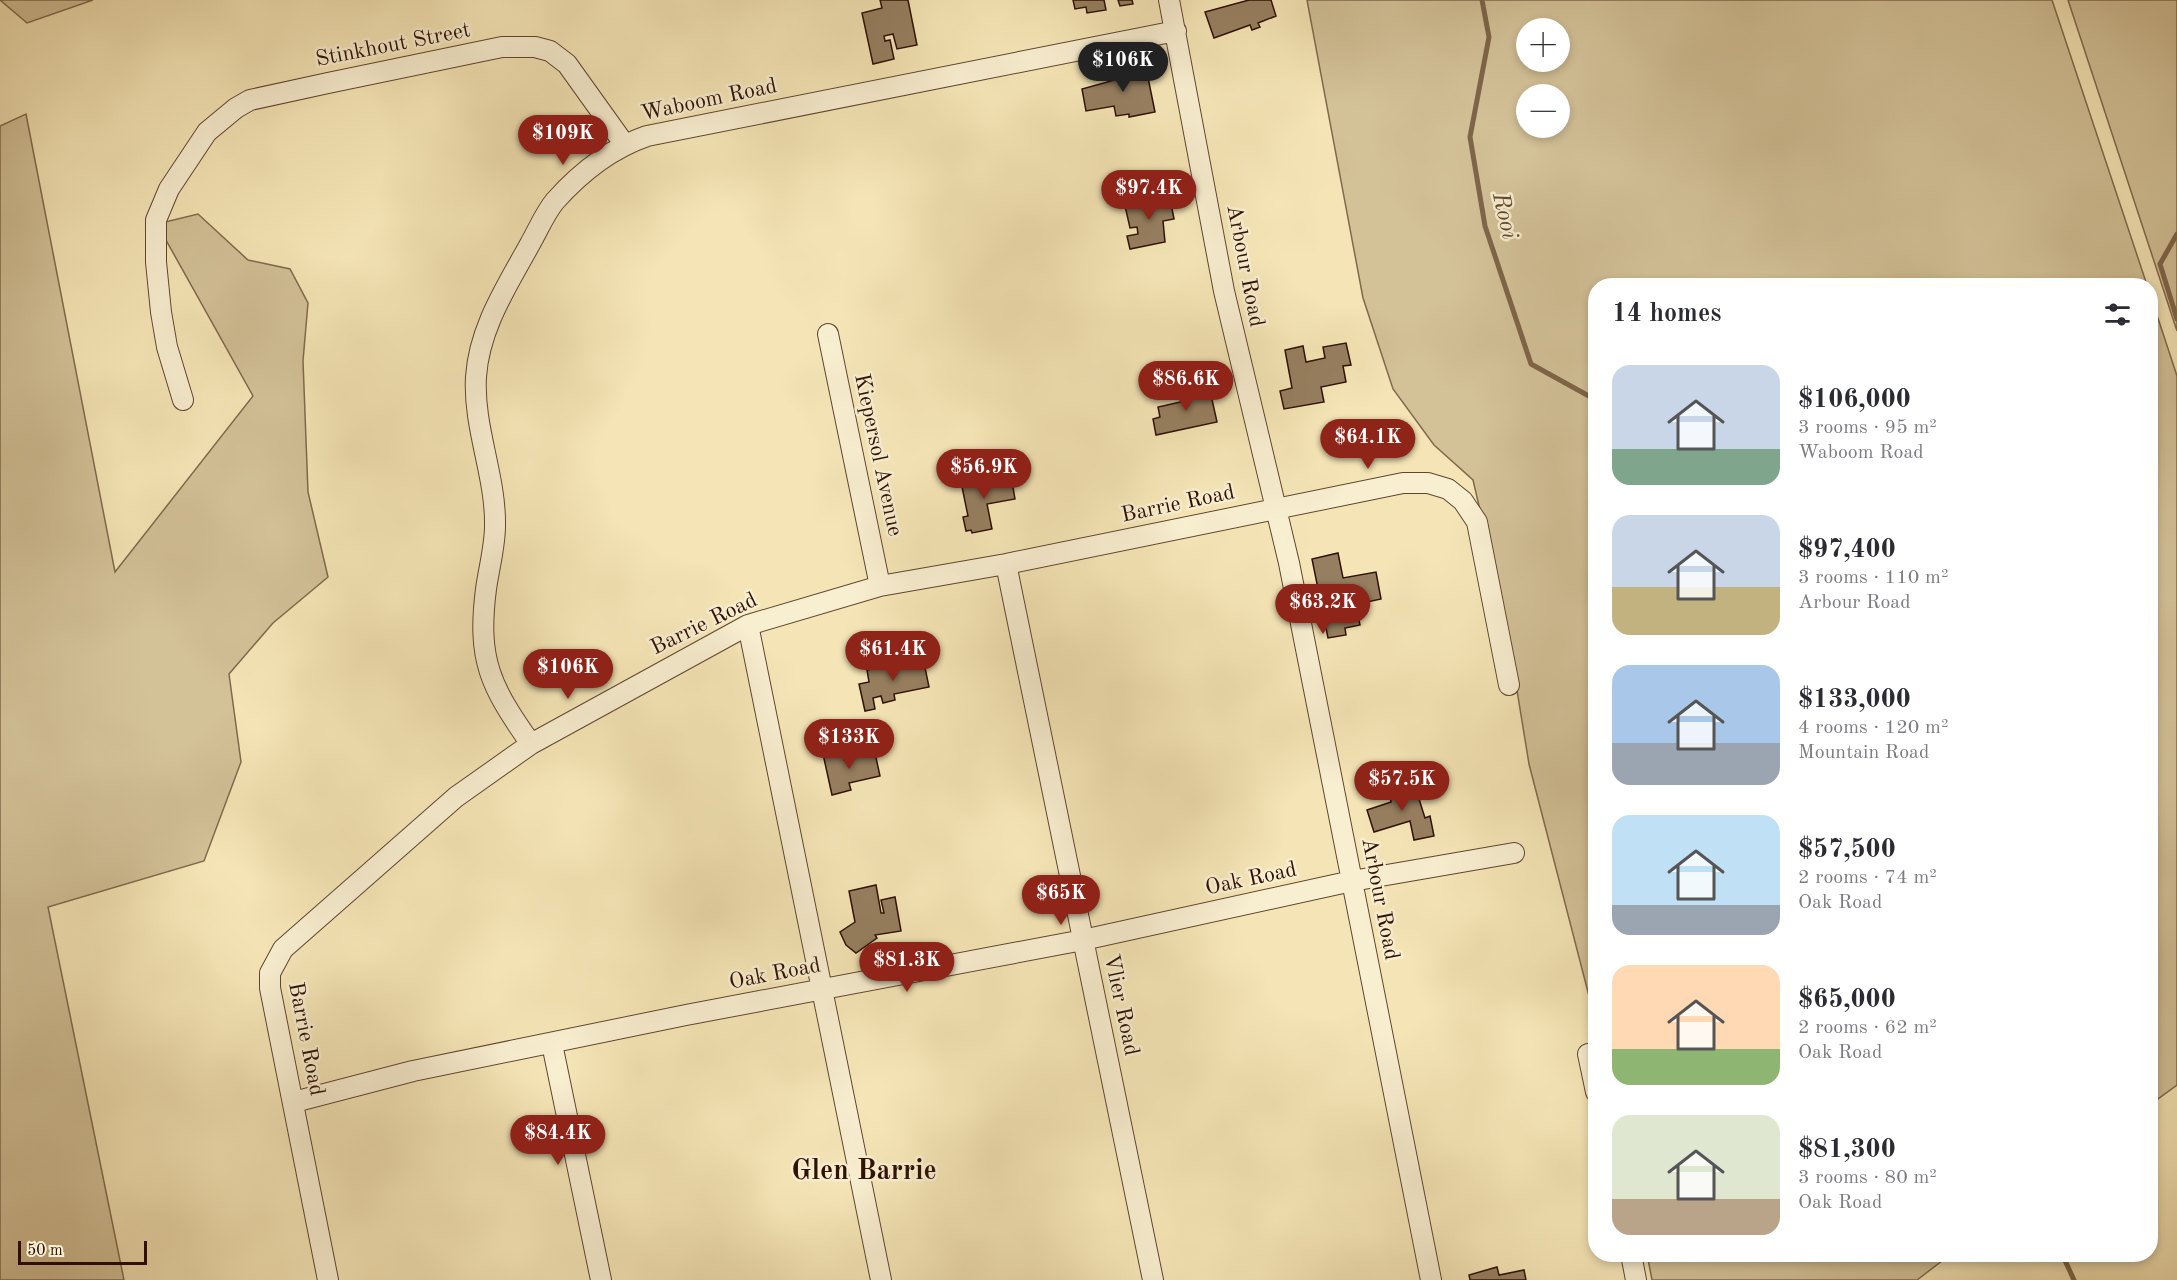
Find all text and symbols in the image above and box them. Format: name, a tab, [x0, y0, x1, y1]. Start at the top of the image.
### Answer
map controls	[1516, 18, 1570, 138]
button: +	[1516, 18, 1570, 72]
street label: Stinkhout Street	[314, 19, 472, 71]
pin: $106K	[1081, 42, 1165, 93]
text: $106K	[1092, 51, 1154, 71]
street label: Waboom Road	[639, 75, 779, 125]
button: −	[1516, 84, 1570, 138]
pin: $109K	[521, 115, 605, 166]
text: $109K	[532, 124, 594, 144]
pin: $97.4K	[1100, 170, 1198, 221]
text: $97.4K	[1115, 179, 1183, 199]
water label: Rooi	[1487, 189, 1521, 242]
street label: Arbour Road	[1222, 203, 1268, 329]
icon: filters	[2101, 298, 2134, 331]
text: 14 homes	[1612, 301, 1721, 327]
pin: $86.6K	[1137, 361, 1235, 412]
text: $86.6K	[1152, 370, 1220, 390]
street label: Kiepersol Avenue	[850, 372, 906, 538]
text: $106,000	[1798, 387, 1911, 413]
icon: home	[1660, 389, 1732, 461]
text: 3 rooms · 95 m²	[1798, 418, 1937, 438]
pin: $64.1K	[1319, 419, 1417, 470]
text: $64.1K	[1334, 428, 1402, 448]
text: Waboom Road	[1798, 443, 1924, 463]
pin: $56.9K	[935, 449, 1033, 500]
text: $56.9K	[950, 458, 1018, 478]
street label: Barrie Road	[1119, 481, 1237, 527]
text: $97,400	[1798, 537, 1896, 563]
icon: home	[1660, 539, 1732, 611]
text: 3 rooms · 110 m²	[1798, 568, 1948, 588]
pin: $63.2K	[1274, 584, 1372, 635]
street label: Barrie Road	[647, 589, 761, 659]
text: $63.2K	[1289, 593, 1357, 613]
text: Arbour Road	[1798, 593, 1911, 613]
pin: $61.4K	[844, 631, 942, 682]
text: $61.4K	[859, 640, 927, 660]
pin: $106K	[526, 649, 610, 700]
text: $106K	[537, 658, 599, 678]
text: $133,000	[1798, 687, 1911, 713]
icon: home	[1660, 689, 1732, 761]
text: 4 rooms · 120 m²	[1798, 718, 1948, 738]
pin: $133K	[807, 719, 891, 770]
text: $133K	[818, 728, 880, 748]
text: Mountain Road	[1798, 743, 1929, 763]
pin: $57.5K	[1353, 761, 1451, 812]
text: $57.5K	[1368, 770, 1436, 790]
street label: Arbour Road	[1357, 836, 1403, 962]
text: $57,500	[1798, 837, 1896, 863]
icon: home	[1660, 839, 1732, 911]
street label: Oak Road	[1203, 859, 1299, 899]
text: 2 rooms · 74 m²	[1798, 868, 1937, 888]
pin: $65K	[1025, 875, 1097, 926]
text: $65K	[1036, 884, 1086, 904]
text: Oak Road	[1798, 893, 1882, 913]
pin: $81.3K	[858, 942, 956, 993]
text: $81.3K	[873, 951, 941, 971]
street label: Vlier Road	[1100, 952, 1142, 1058]
street label: Oak Road	[727, 954, 823, 994]
street label: Barrie Road	[284, 980, 328, 1098]
text: $65,000	[1798, 987, 1896, 1013]
icon: home	[1660, 989, 1732, 1061]
text: 2 rooms · 62 m²	[1798, 1018, 1937, 1038]
text: Oak Road	[1798, 1043, 1882, 1063]
pin: $84.4K	[509, 1115, 607, 1166]
text: $84.4K	[524, 1124, 592, 1144]
text: $81,300	[1798, 1137, 1896, 1163]
icon: home	[1660, 1139, 1732, 1211]
district label: Glen Barrie	[791, 1158, 937, 1186]
text: 3 rooms · 80 m²	[1798, 1168, 1937, 1188]
text: Oak Road	[1798, 1193, 1882, 1213]
scale bar	[18, 1238, 147, 1266]
text: 50 m	[27, 1243, 63, 1259]

